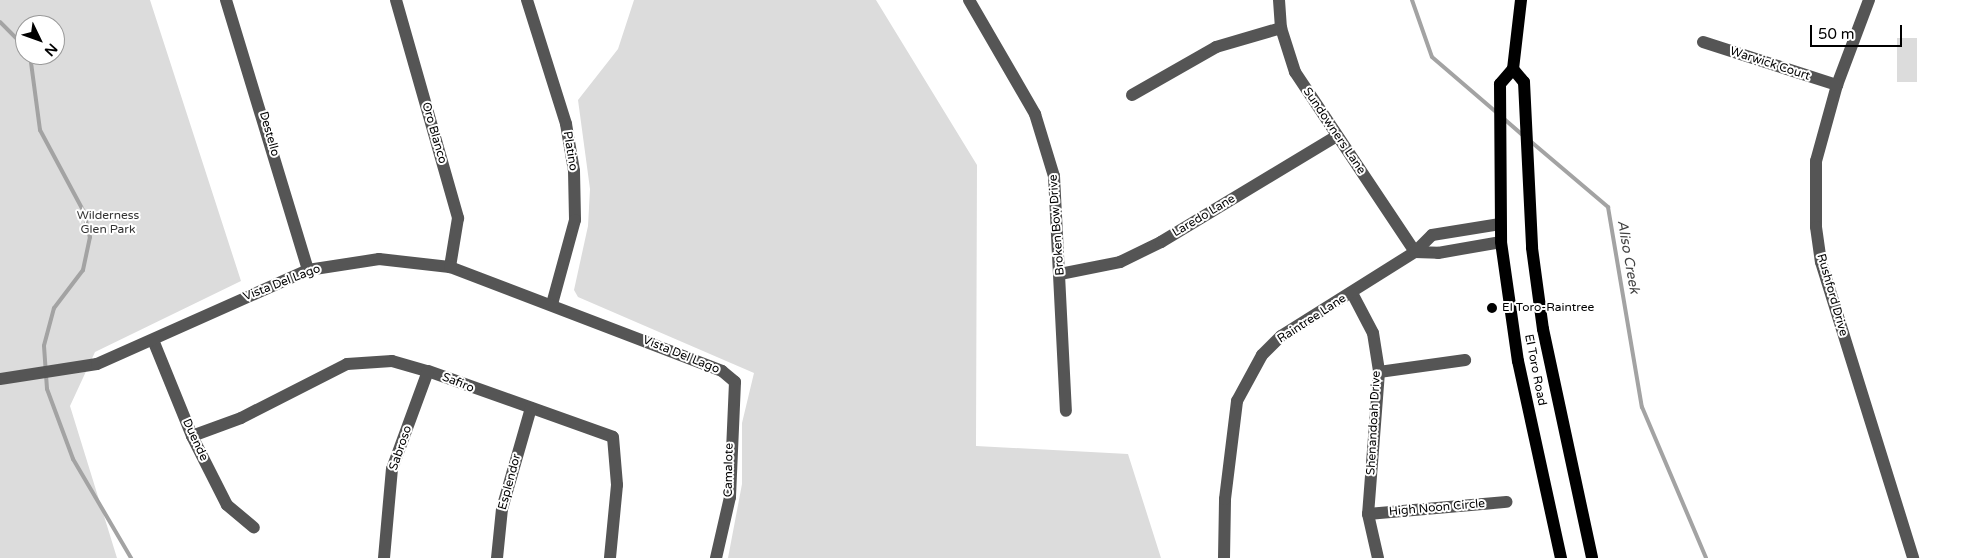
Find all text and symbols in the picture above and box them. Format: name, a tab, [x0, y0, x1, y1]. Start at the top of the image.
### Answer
north arrow	[15, 15, 65, 65]
scale bar	[1813, 15, 1906, 47]
text: 50 m	[1818, 25, 1855, 43]
text: N	[41, 40, 61, 60]
street label: Warwick Court	[1728, 44, 1812, 84]
street label: Sundowners Lane	[1300, 85, 1368, 177]
street label: Oro Blanco	[418, 101, 450, 165]
street label: Destello	[256, 110, 282, 158]
street label: Platino	[560, 130, 580, 172]
street label: Broken Bow Drive	[1046, 174, 1068, 276]
street label: Laredo Lane	[1170, 192, 1238, 240]
park label: Wilderness Glen Park	[77, 209, 139, 237]
water label: Aliso Creek	[1613, 219, 1643, 295]
street label: Rushford Drive	[1813, 252, 1851, 338]
street label: Vista Del Lago	[241, 262, 323, 304]
street label: Raintree Lane	[1275, 291, 1349, 347]
place label: El Toro-Raintree	[1502, 301, 1594, 315]
marker: El Toro-Raintree	[1486, 302, 1498, 314]
street label: Vista Del Lago	[640, 333, 722, 377]
street label: El Toro Road	[1521, 333, 1549, 407]
street label: Safiro	[440, 370, 476, 396]
street label: Shenandoah Drive	[1364, 371, 1384, 475]
street label: Duende	[179, 417, 211, 463]
street label: Sabroso	[387, 424, 415, 472]
street label: Camalote	[721, 443, 737, 497]
street label: Esplendor	[496, 452, 524, 512]
street label: High Noon Circle	[1388, 497, 1486, 519]

